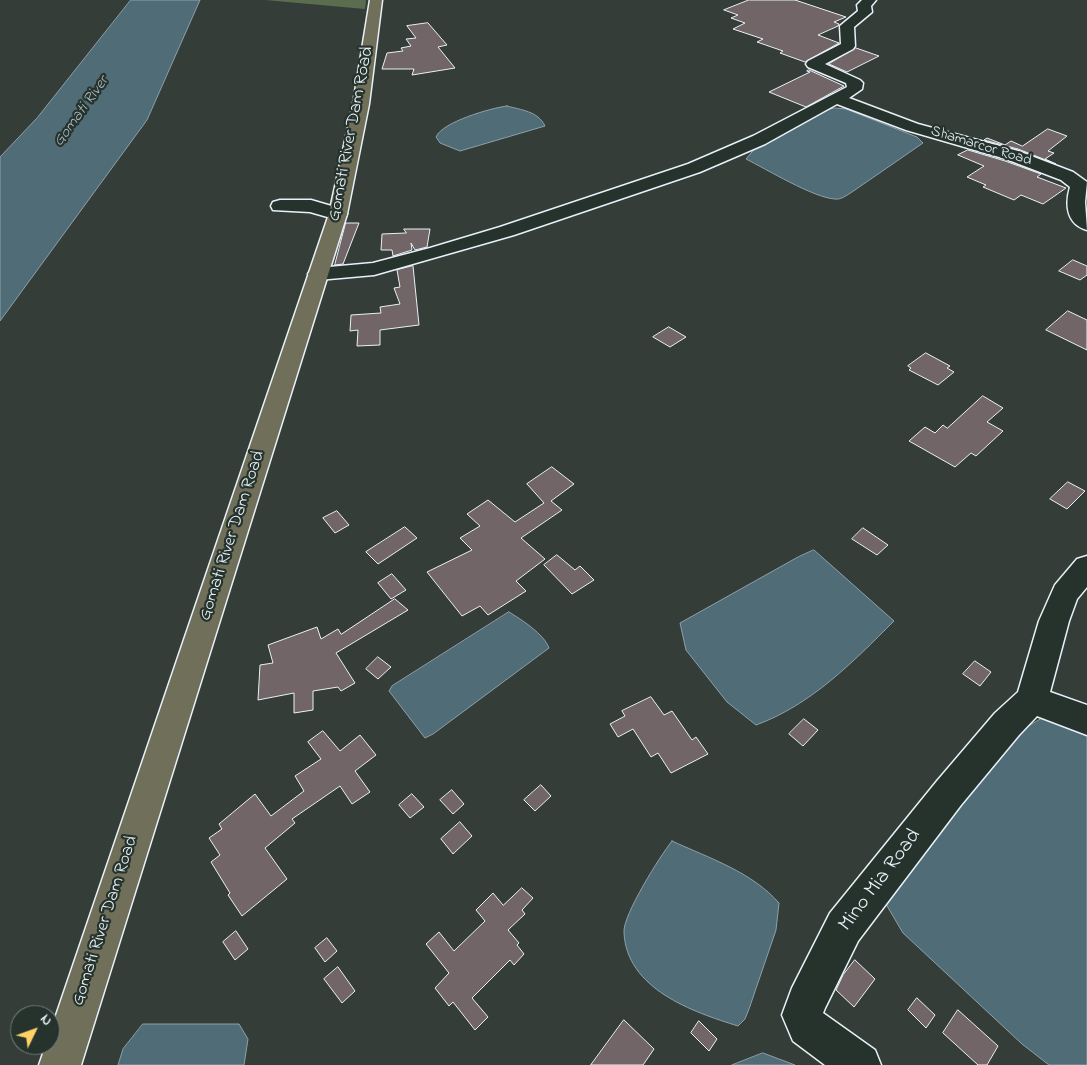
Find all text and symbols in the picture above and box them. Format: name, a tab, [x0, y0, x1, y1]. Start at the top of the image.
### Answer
street label: Gomati River Dam Road	[324, 45, 380, 223]
water label: Gomati River	[50, 73, 114, 151]
street label: Shamarcor Road	[928, 123, 1034, 171]
street label: Gomati River Dam Road	[195, 448, 271, 624]
street label: Mino Mia Road	[834, 825, 928, 937]
street label: Gomati River Dam Road	[68, 833, 144, 1009]
north arrow	[10, 1005, 60, 1055]
text: N	[35, 1010, 57, 1031]

